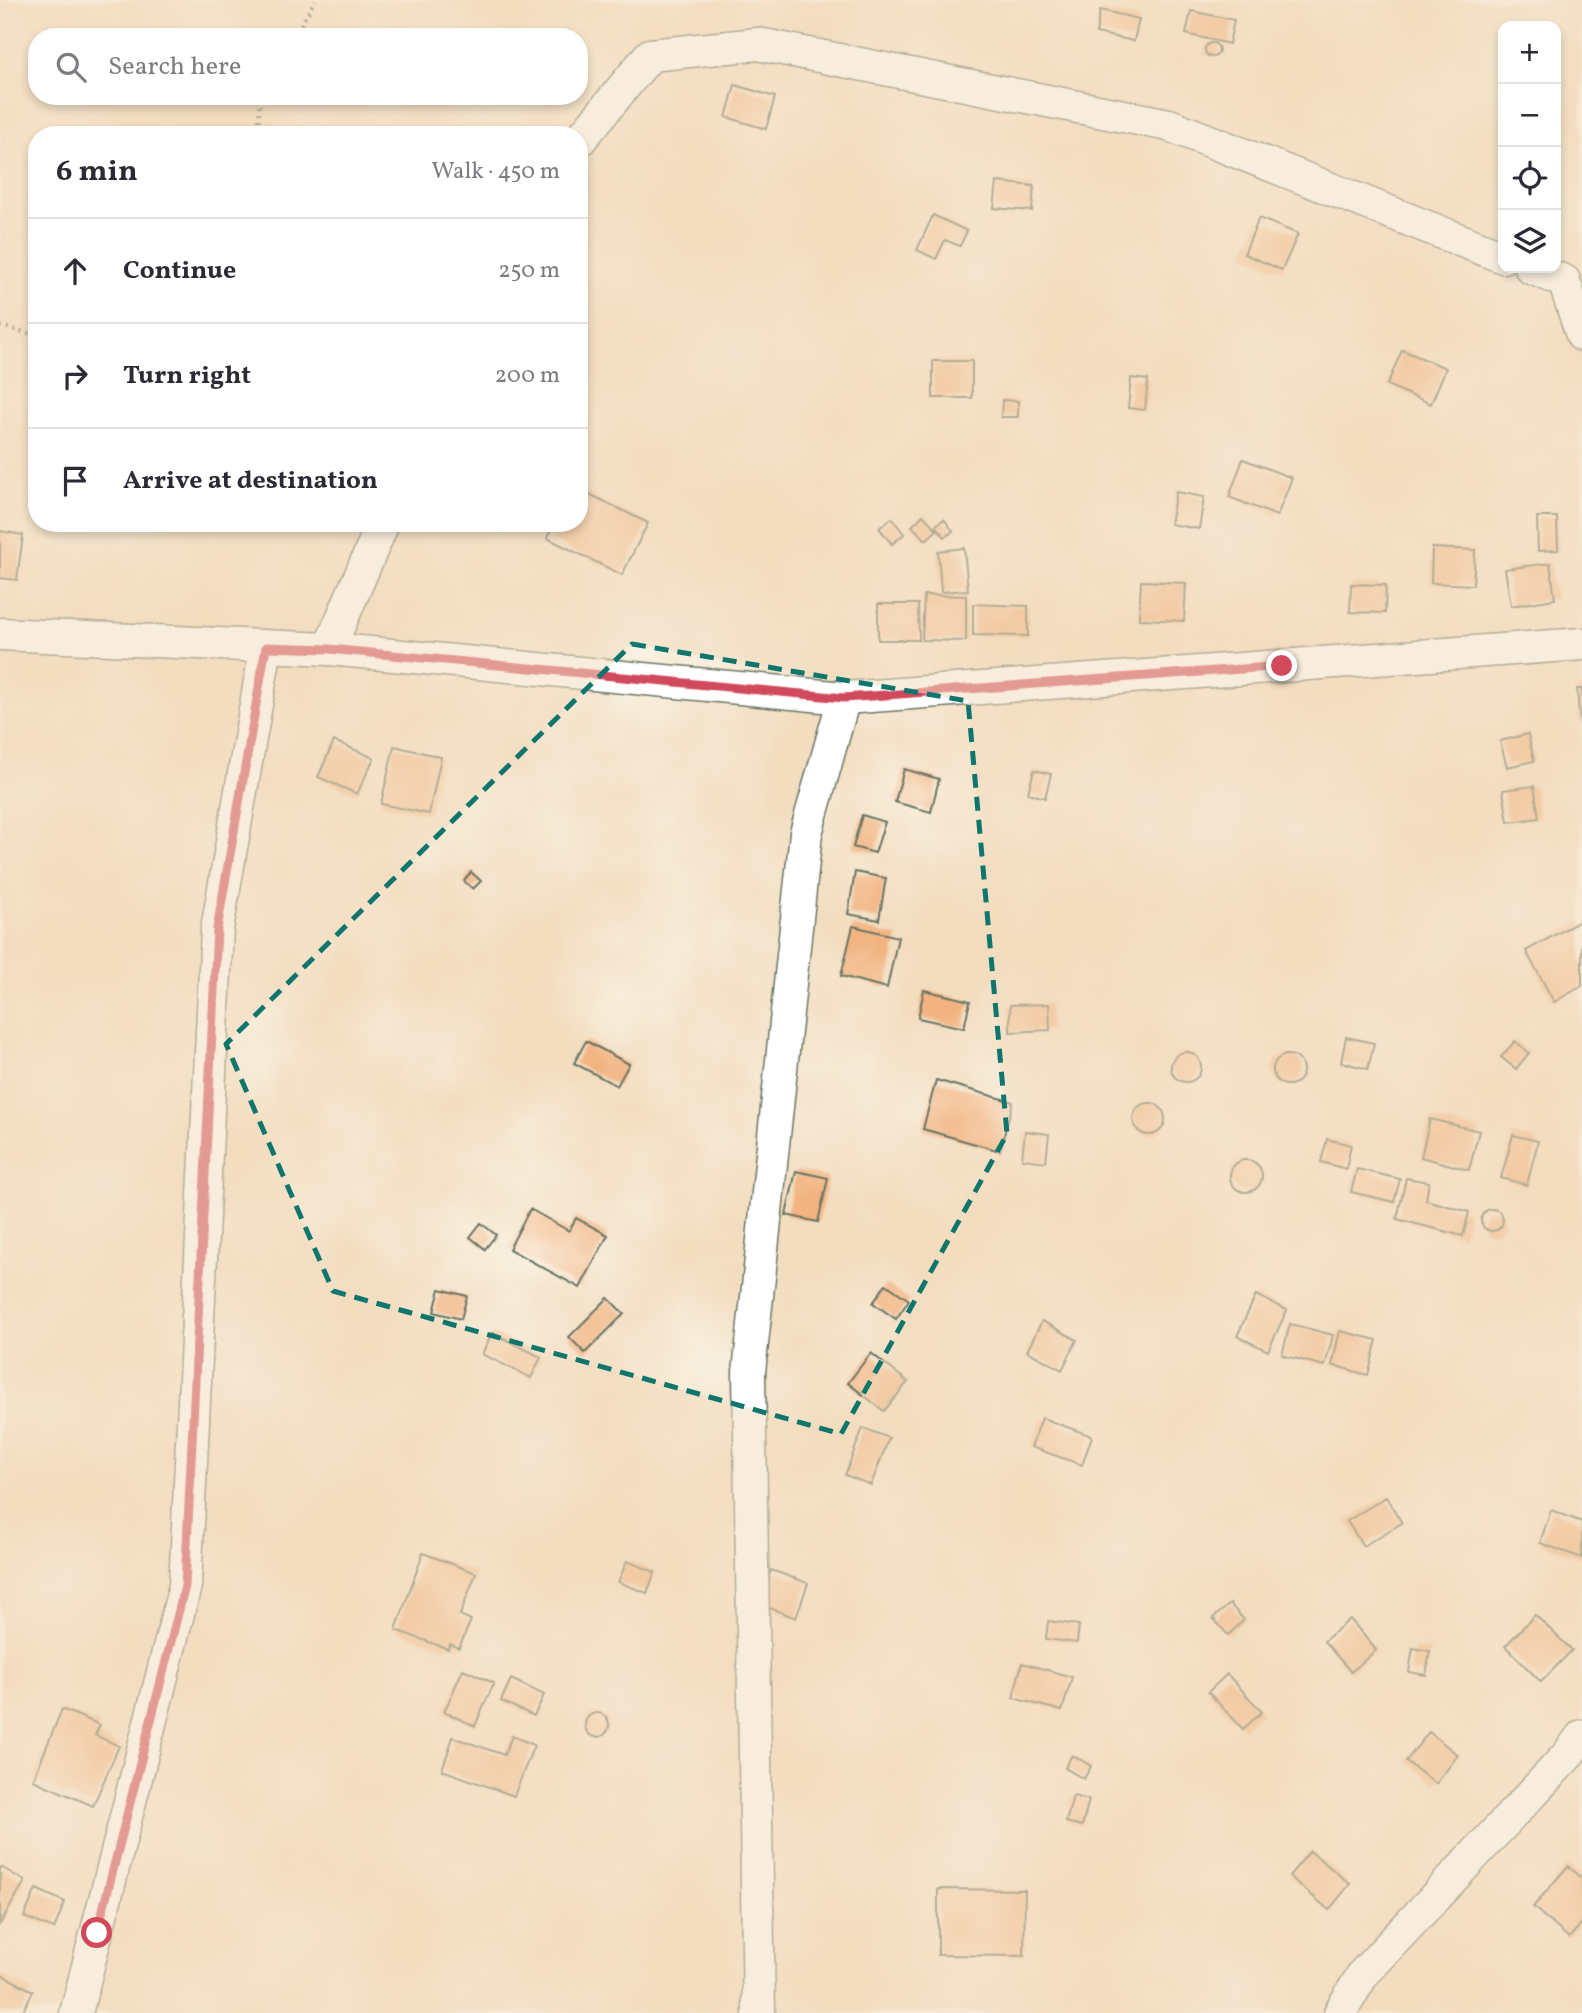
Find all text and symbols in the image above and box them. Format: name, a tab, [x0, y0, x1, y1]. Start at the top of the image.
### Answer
map controls	[1498, 21, 1561, 273]
button: +	[1498, 21, 1561, 84]
search box	[28, 28, 588, 105]
icon: search	[52, 48, 90, 86]
text: Search here	[108, 49, 241, 85]
button: −	[1498, 84, 1561, 147]
button: locate	[1498, 147, 1561, 210]
text: 6 min	[56, 151, 138, 193]
text: Walk · 450 m	[432, 156, 560, 188]
button: layers	[1498, 210, 1561, 273]
icon: ahead	[56, 252, 94, 290]
text: Continue	[123, 253, 236, 289]
text: 250 m	[498, 255, 560, 287]
icon: right	[56, 357, 94, 395]
text: Turn right	[123, 358, 251, 394]
text: 200 m	[495, 360, 560, 392]
icon: arrive	[56, 462, 94, 500]
text: Arrive at destination	[123, 463, 378, 499]
route end	[1266, 650, 1297, 681]
route start	[81, 1917, 112, 1948]

